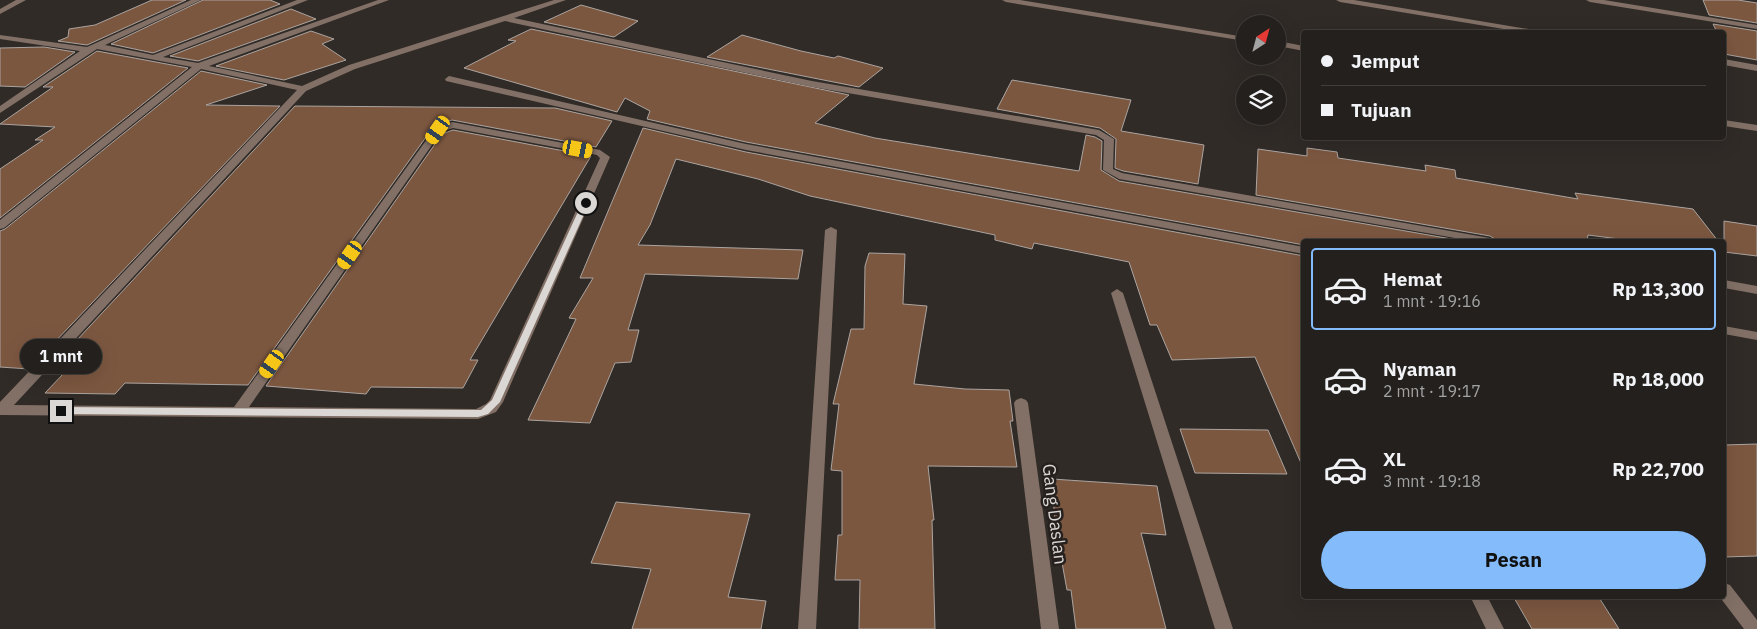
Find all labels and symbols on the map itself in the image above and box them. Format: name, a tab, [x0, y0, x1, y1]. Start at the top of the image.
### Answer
north arrow	[1236, 15, 1286, 65]
car	[423, 113, 452, 147]
car	[561, 139, 594, 159]
route start	[575, 192, 597, 214]
car	[335, 238, 364, 272]
callout: 1 mnt	[20, 338, 102, 374]
car	[257, 347, 286, 381]
route end	[50, 400, 72, 422]
street label: Gang Daslan	[1037, 462, 1073, 566]

